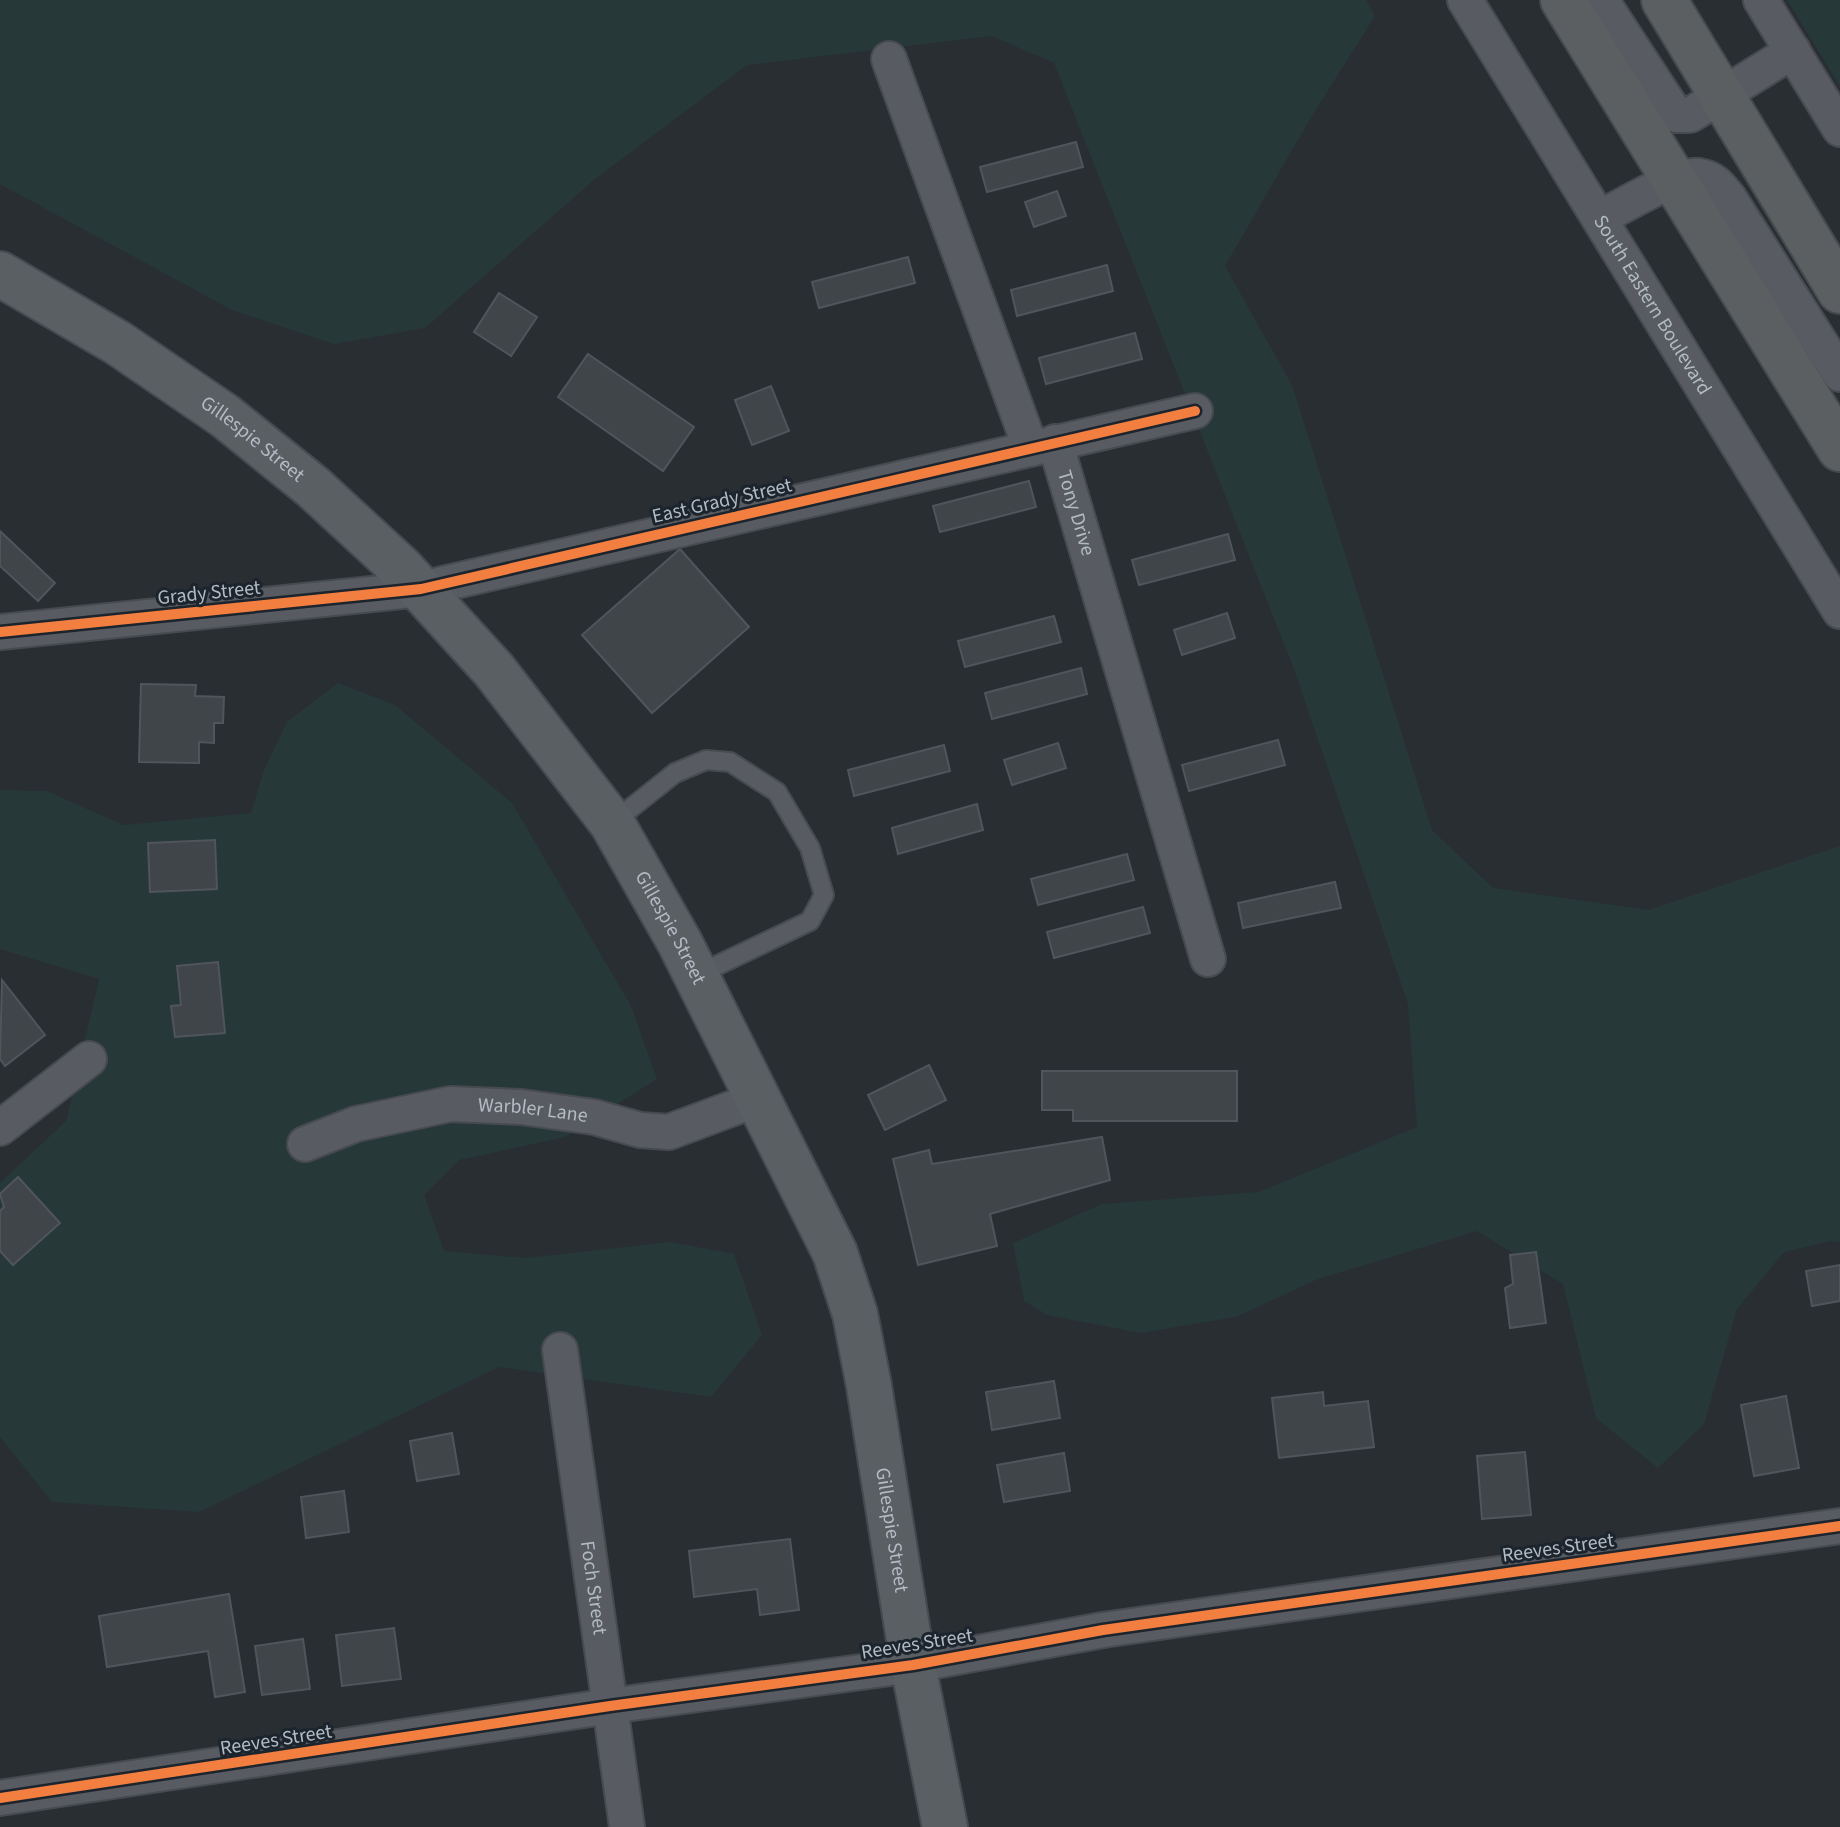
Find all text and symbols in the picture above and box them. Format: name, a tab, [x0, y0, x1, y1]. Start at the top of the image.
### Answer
street label: South Eastern Boulevard	[1586, 210, 1718, 400]
street label: Gillespie Street	[195, 389, 311, 489]
street label: Tony Drive	[1050, 467, 1102, 559]
street label: East Grady Street	[649, 471, 795, 531]
street label: Grady Street	[156, 574, 262, 612]
street label: Gillespie Street	[628, 866, 713, 990]
street label: Warbler Lane	[477, 1091, 590, 1130]
street label: Gillespie Street	[868, 1466, 915, 1595]
street label: Reeves Street	[1500, 1526, 1616, 1570]
street label: Foch Street	[573, 1539, 614, 1637]
street label: Reeves Street	[859, 1621, 975, 1667]
street label: Reeves Street	[218, 1717, 334, 1763]

